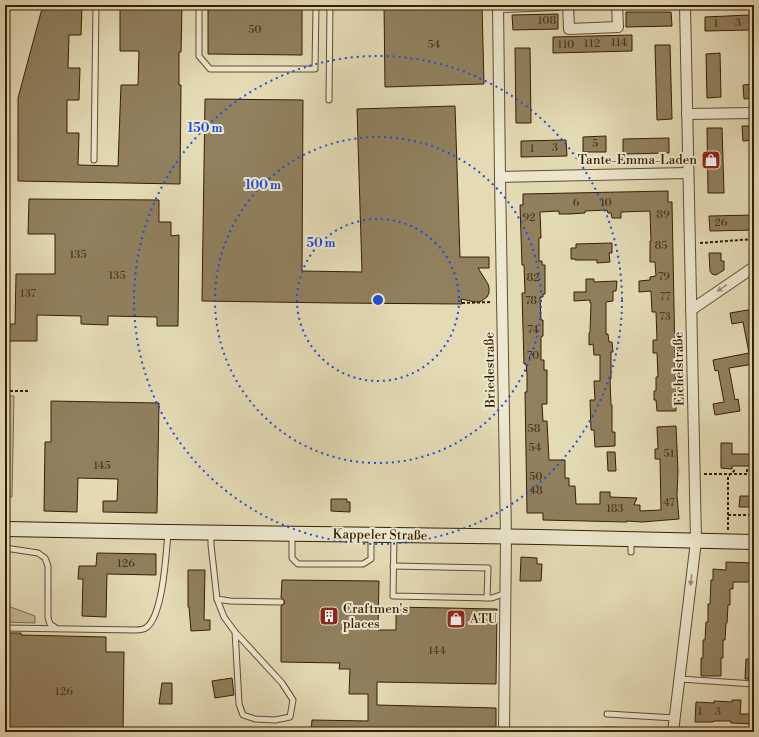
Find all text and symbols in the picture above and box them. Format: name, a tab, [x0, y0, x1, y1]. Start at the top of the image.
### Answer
house number: 108	[538, 14, 556, 28]
house number: 3	[735, 16, 741, 30]
house number: 1	[714, 17, 719, 31]
house number: 50	[248, 23, 262, 37]
house number: 114	[611, 36, 627, 50]
house number: 112	[584, 37, 600, 51]
house number: 54	[428, 38, 441, 52]
house number: 110	[558, 38, 574, 52]
text: 150 m	[188, 121, 222, 136]
house number: 5	[592, 137, 598, 151]
house number: 3	[552, 141, 558, 155]
house number: 1	[530, 142, 535, 156]
shop icon: Tante-Emma-Laden	[700, 149, 722, 171]
place label: Tante-Emma-Laden	[578, 152, 697, 168]
text: 100 m	[245, 178, 281, 193]
house number: 6	[573, 196, 580, 210]
house number: 10	[600, 196, 612, 210]
house number: 89	[656, 208, 670, 222]
house number: 92	[523, 211, 535, 225]
house number: 26	[715, 216, 728, 230]
text: 50 m	[306, 236, 336, 251]
house number: 85	[655, 239, 667, 253]
house number: 135	[70, 248, 86, 262]
house number: 135	[109, 269, 125, 283]
house number: 79	[658, 270, 670, 284]
house number: 82	[526, 271, 540, 285]
one-way arrow	[717, 284, 728, 292]
house number: 137	[20, 287, 37, 301]
house number: 77	[659, 290, 671, 304]
centre of rings	[371, 293, 385, 307]
house number: 78	[525, 294, 537, 308]
house number: 73	[659, 310, 671, 324]
house number: 74	[527, 323, 539, 337]
street label: Briedestraße	[481, 331, 499, 409]
street label: Eichelstraße	[670, 331, 688, 406]
house number: 70	[527, 349, 539, 363]
house number: 58	[528, 422, 541, 436]
house number: 54	[529, 441, 542, 455]
house number: 51	[664, 447, 675, 461]
house number: 145	[94, 459, 110, 473]
house number: 50	[529, 470, 543, 484]
house number: 48	[529, 484, 543, 498]
house number: 47	[663, 496, 675, 510]
house number: 183	[606, 502, 624, 516]
street label: Kappeler Straße	[332, 526, 428, 544]
house number: 126	[117, 557, 135, 571]
one-way arrow	[688, 574, 695, 586]
place label: Craftmen's places	[343, 601, 408, 632]
building icon: Craftmen's places	[318, 605, 340, 627]
shop icon: ATU	[445, 608, 467, 630]
place label: ATU	[469, 611, 498, 627]
house number: 144	[428, 644, 446, 658]
house number: 126	[55, 685, 73, 699]
house number: 1	[698, 705, 703, 719]
house number: 3	[715, 705, 721, 719]

